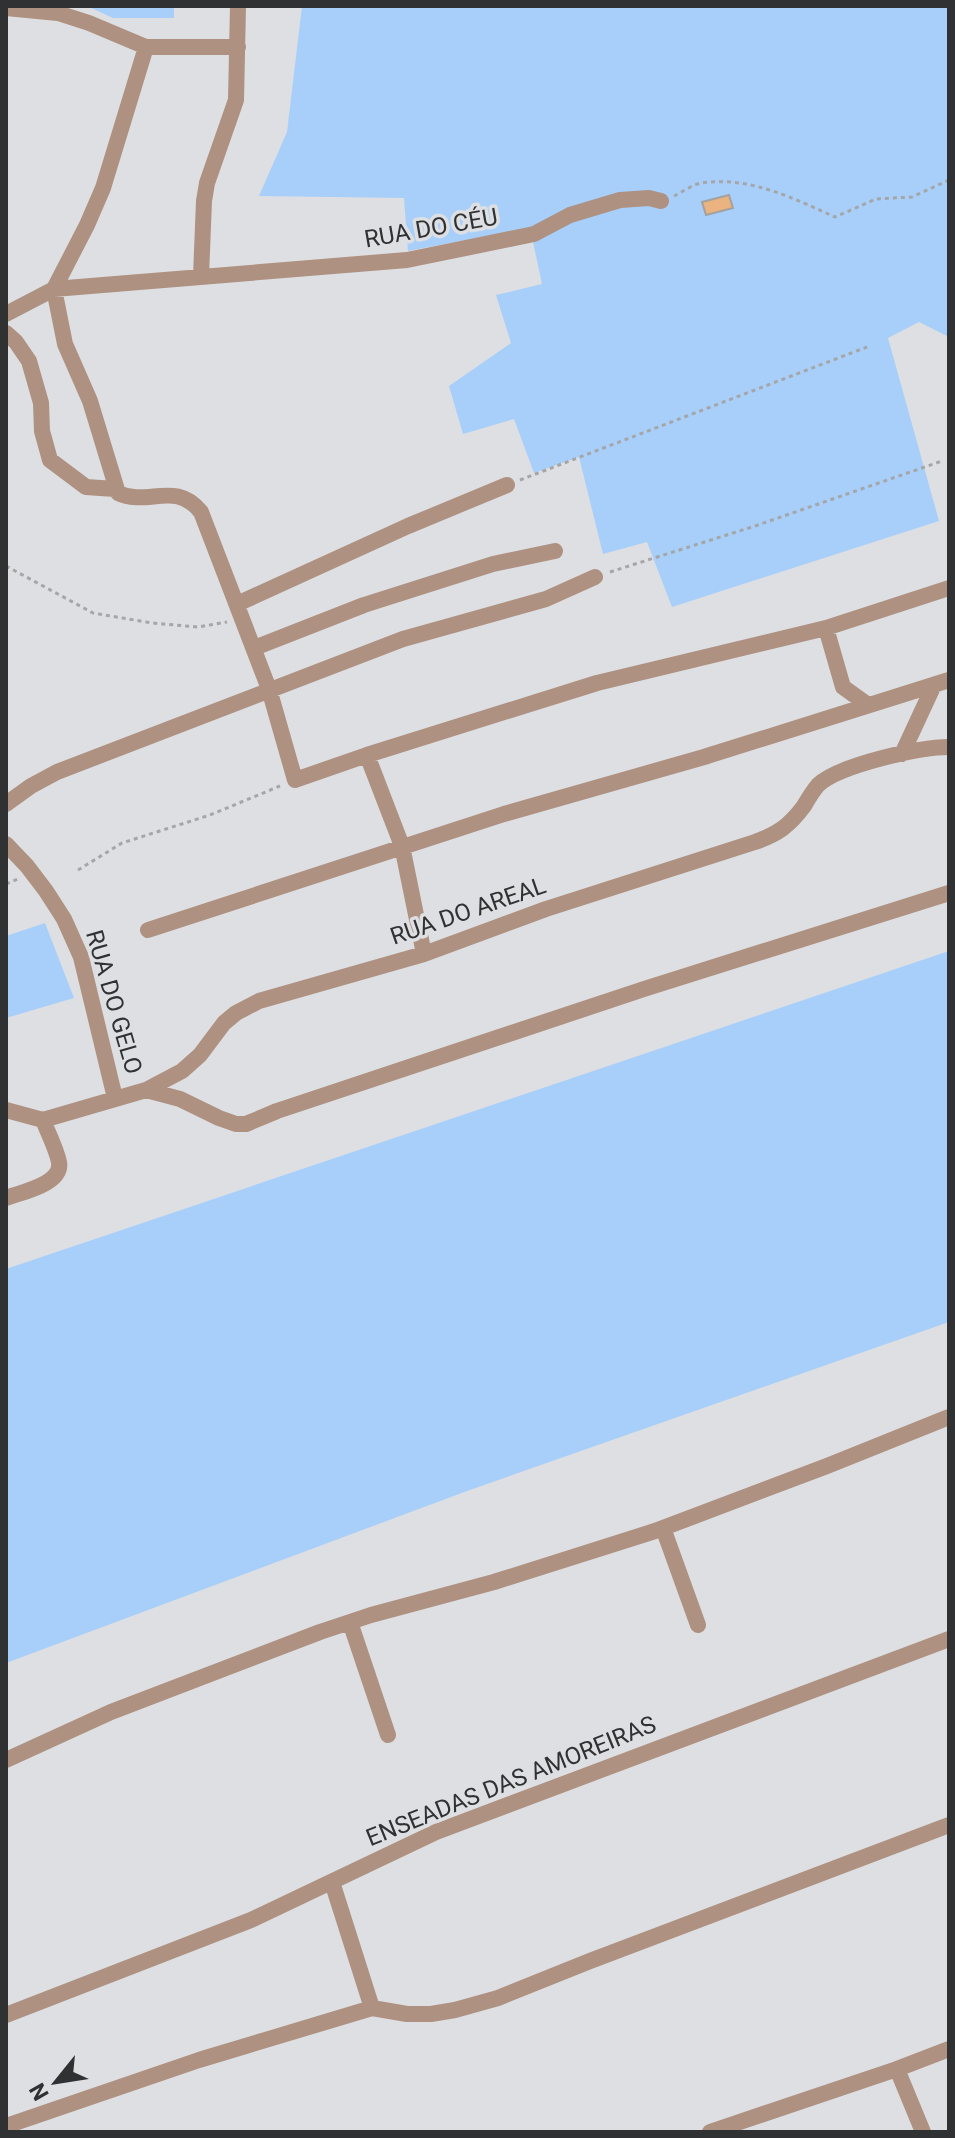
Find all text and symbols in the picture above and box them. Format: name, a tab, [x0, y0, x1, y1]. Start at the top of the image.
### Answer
street label: RUA DO CÉU	[362, 203, 500, 253]
street label: RUA DO AREAL	[387, 871, 549, 951]
street label: RUA DO GELO	[80, 927, 148, 1077]
street label: ENSEADAS DAS AMOREIRAS	[362, 1710, 660, 1852]
north arrow	[16, 2042, 96, 2122]
text: N	[24, 2079, 54, 2105]

